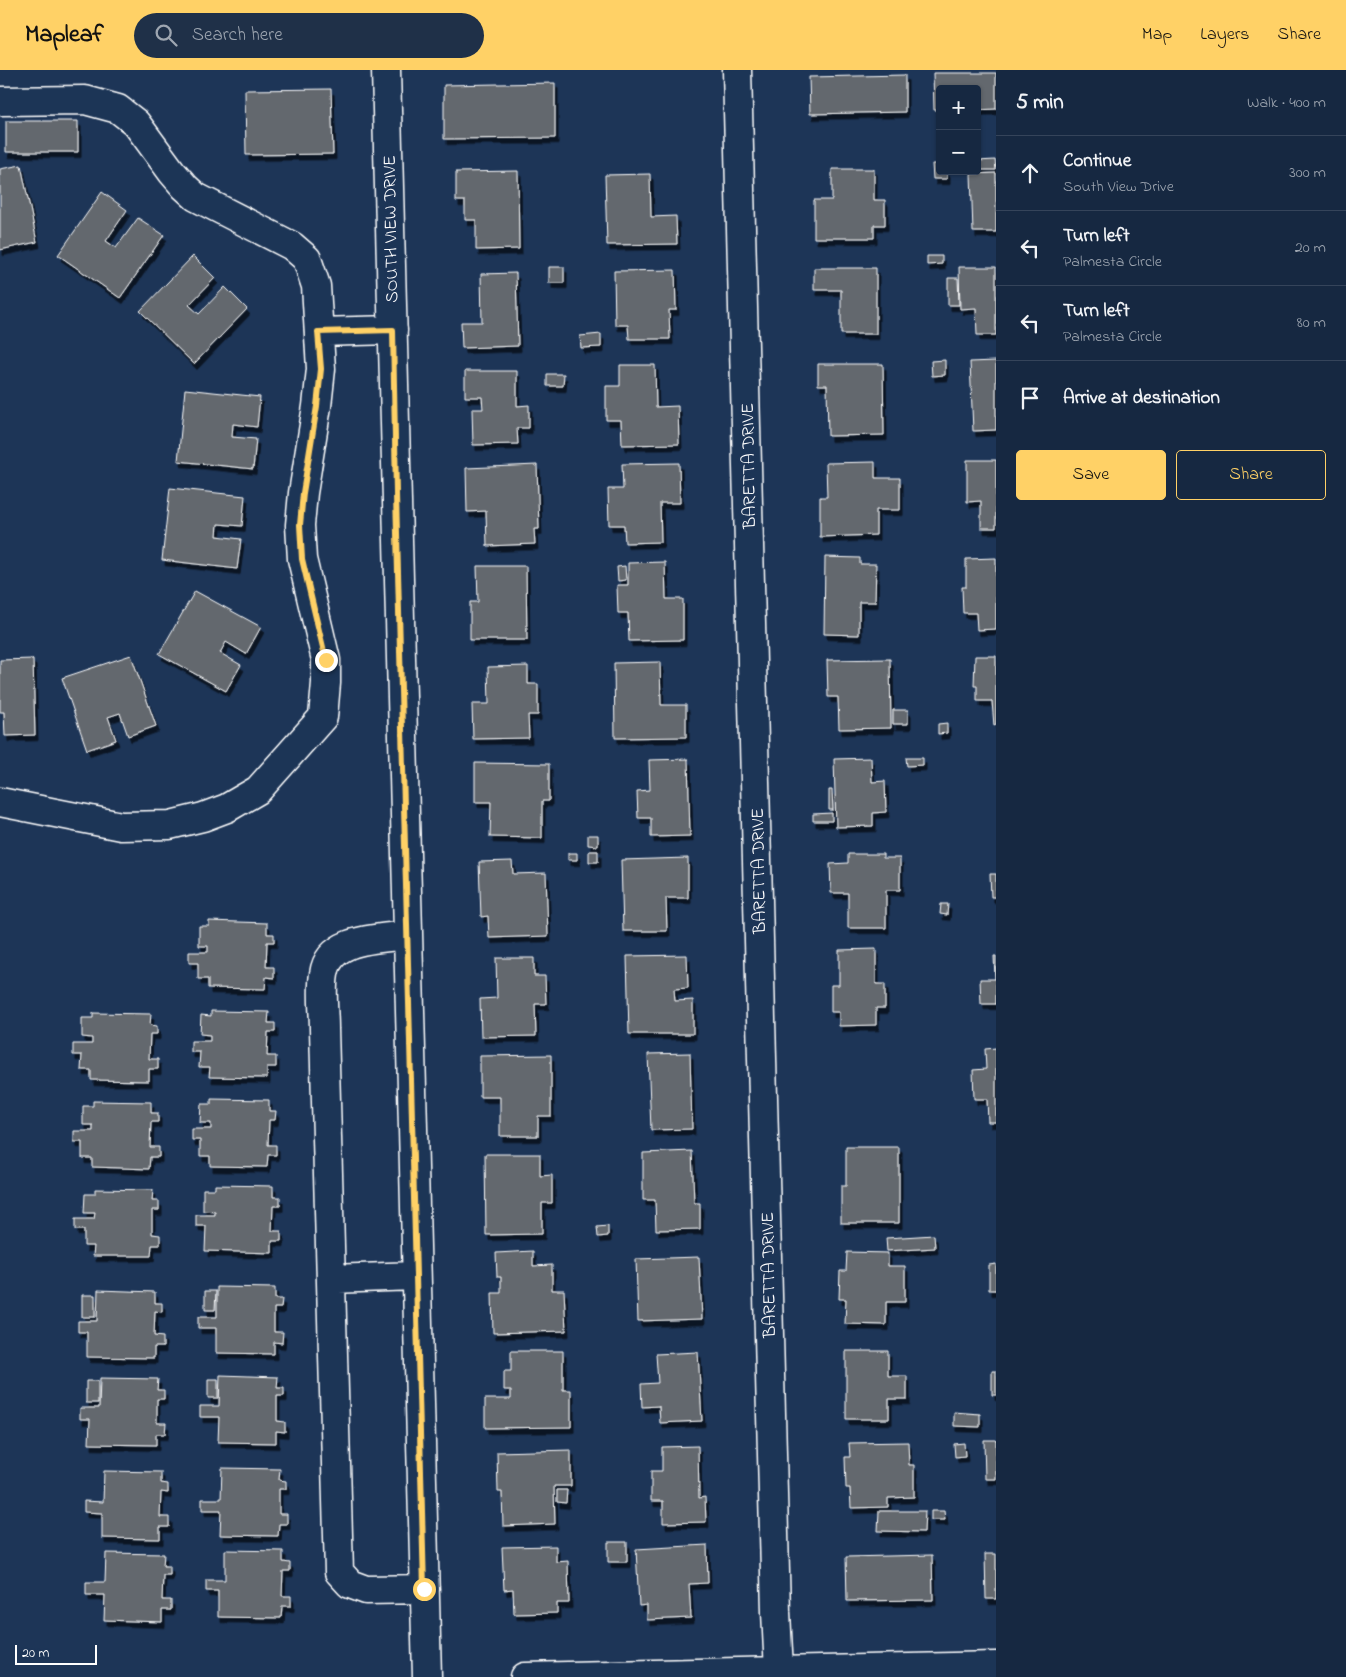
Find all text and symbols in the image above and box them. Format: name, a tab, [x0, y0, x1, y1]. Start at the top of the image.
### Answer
search box	[134, 13, 484, 58]
text: Mapleaf	[25, 18, 104, 53]
icon: search	[152, 21, 180, 49]
text: Search here	[192, 22, 283, 49]
text: Map	[1142, 22, 1172, 48]
text: Layers	[1200, 22, 1250, 48]
text: Share	[1278, 22, 1321, 48]
map controls	[936, 85, 981, 175]
button: +	[936, 85, 981, 130]
text: 5 min	[1016, 88, 1064, 118]
text: Walk · 400 m	[1247, 91, 1326, 115]
button: −	[936, 130, 981, 175]
text: Continue	[1063, 148, 1131, 175]
street label: SOUTH VIEW DRIVE	[378, 155, 406, 303]
icon: ahead	[1016, 159, 1044, 187]
text: 300 m	[1289, 161, 1326, 185]
text: South View Drive	[1063, 175, 1174, 199]
text: Turn left	[1063, 223, 1130, 250]
icon: left	[1016, 234, 1044, 262]
text: 20 m	[1295, 236, 1326, 260]
text: Palmesta Circle	[1063, 250, 1162, 274]
text: Turn left	[1063, 298, 1130, 325]
icon: left	[1016, 309, 1044, 337]
text: 80 m	[1297, 311, 1326, 335]
text: Palmesta Circle	[1063, 325, 1162, 349]
icon: arrive	[1016, 384, 1044, 412]
text: Arrive at destination	[1063, 385, 1220, 412]
street label: BARETTA DRIVE	[736, 403, 764, 530]
button: Save	[1016, 450, 1166, 500]
button: Share	[1176, 450, 1326, 500]
route end	[315, 649, 338, 672]
street label: BARETTA DRIVE	[746, 808, 774, 935]
street label: BARETTA DRIVE	[756, 1212, 784, 1339]
route start	[413, 1578, 436, 1601]
scale bar	[15, 1642, 98, 1665]
text: 20 m	[22, 1643, 49, 1664]

